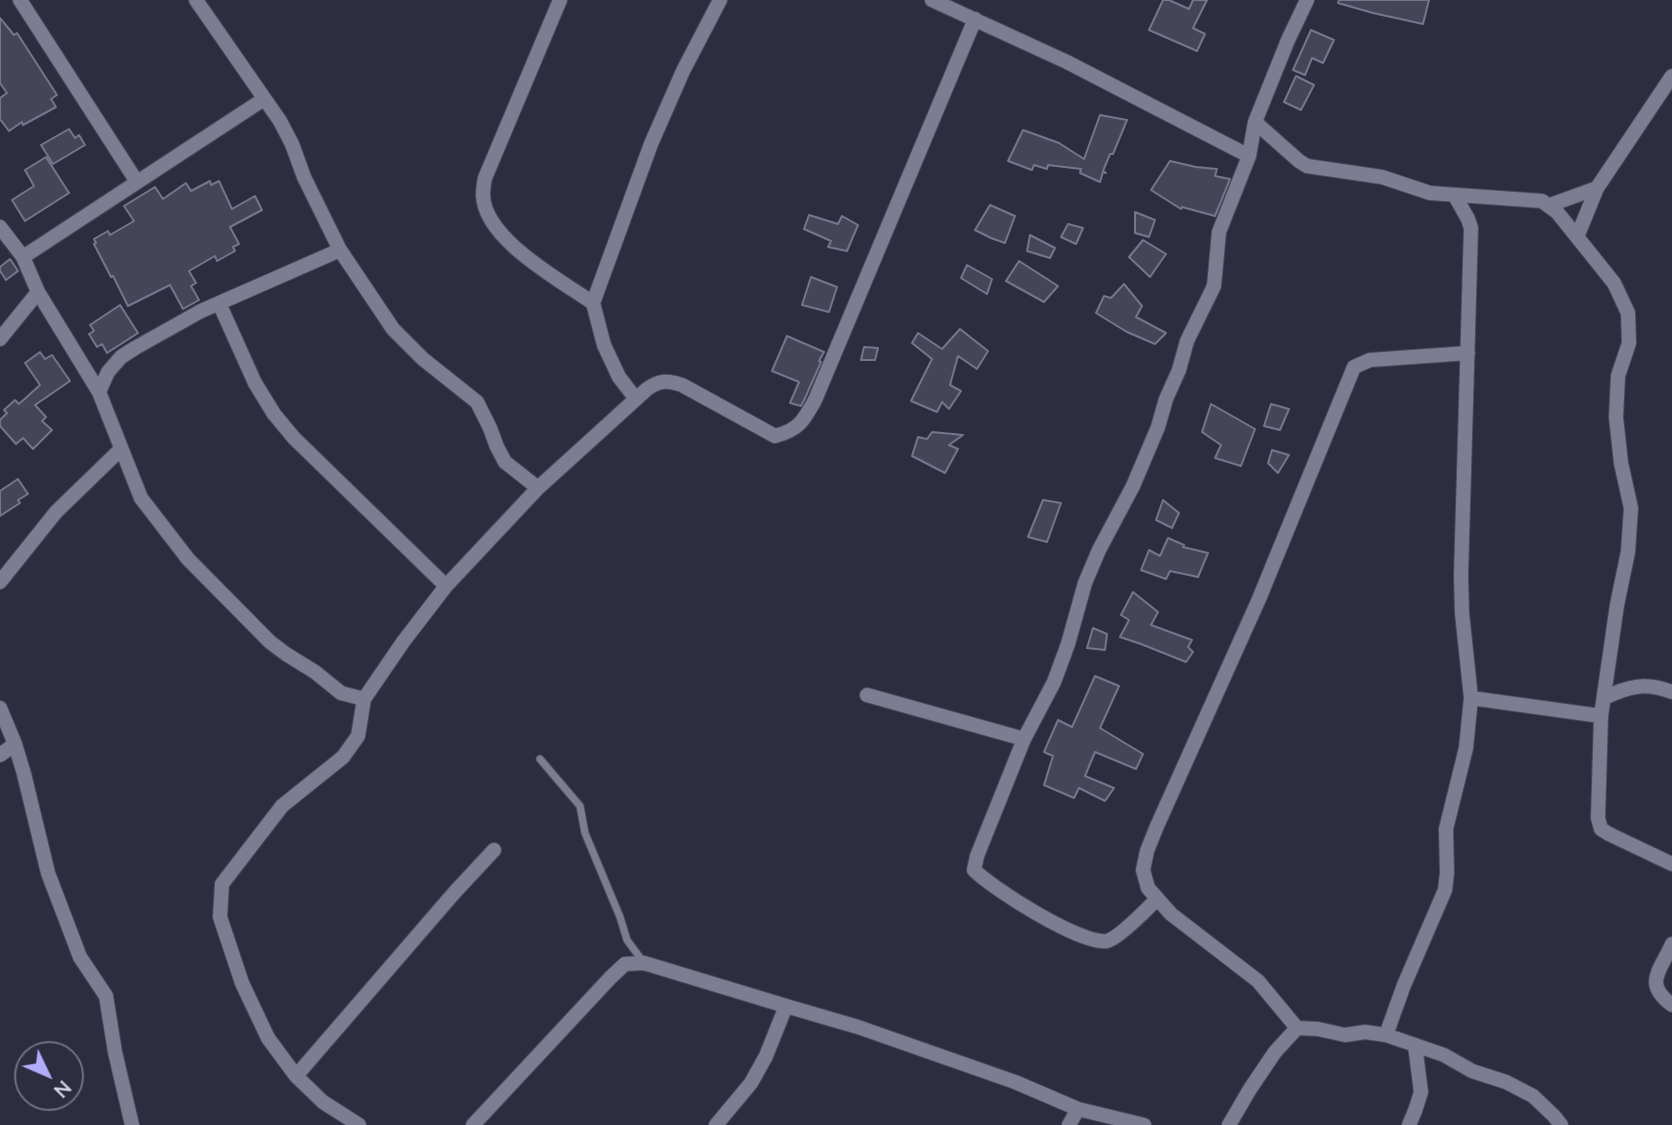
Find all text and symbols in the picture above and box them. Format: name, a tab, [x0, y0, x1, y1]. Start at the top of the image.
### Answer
north arrow	[14, 1041, 84, 1111]
text: N	[50, 1076, 76, 1103]

